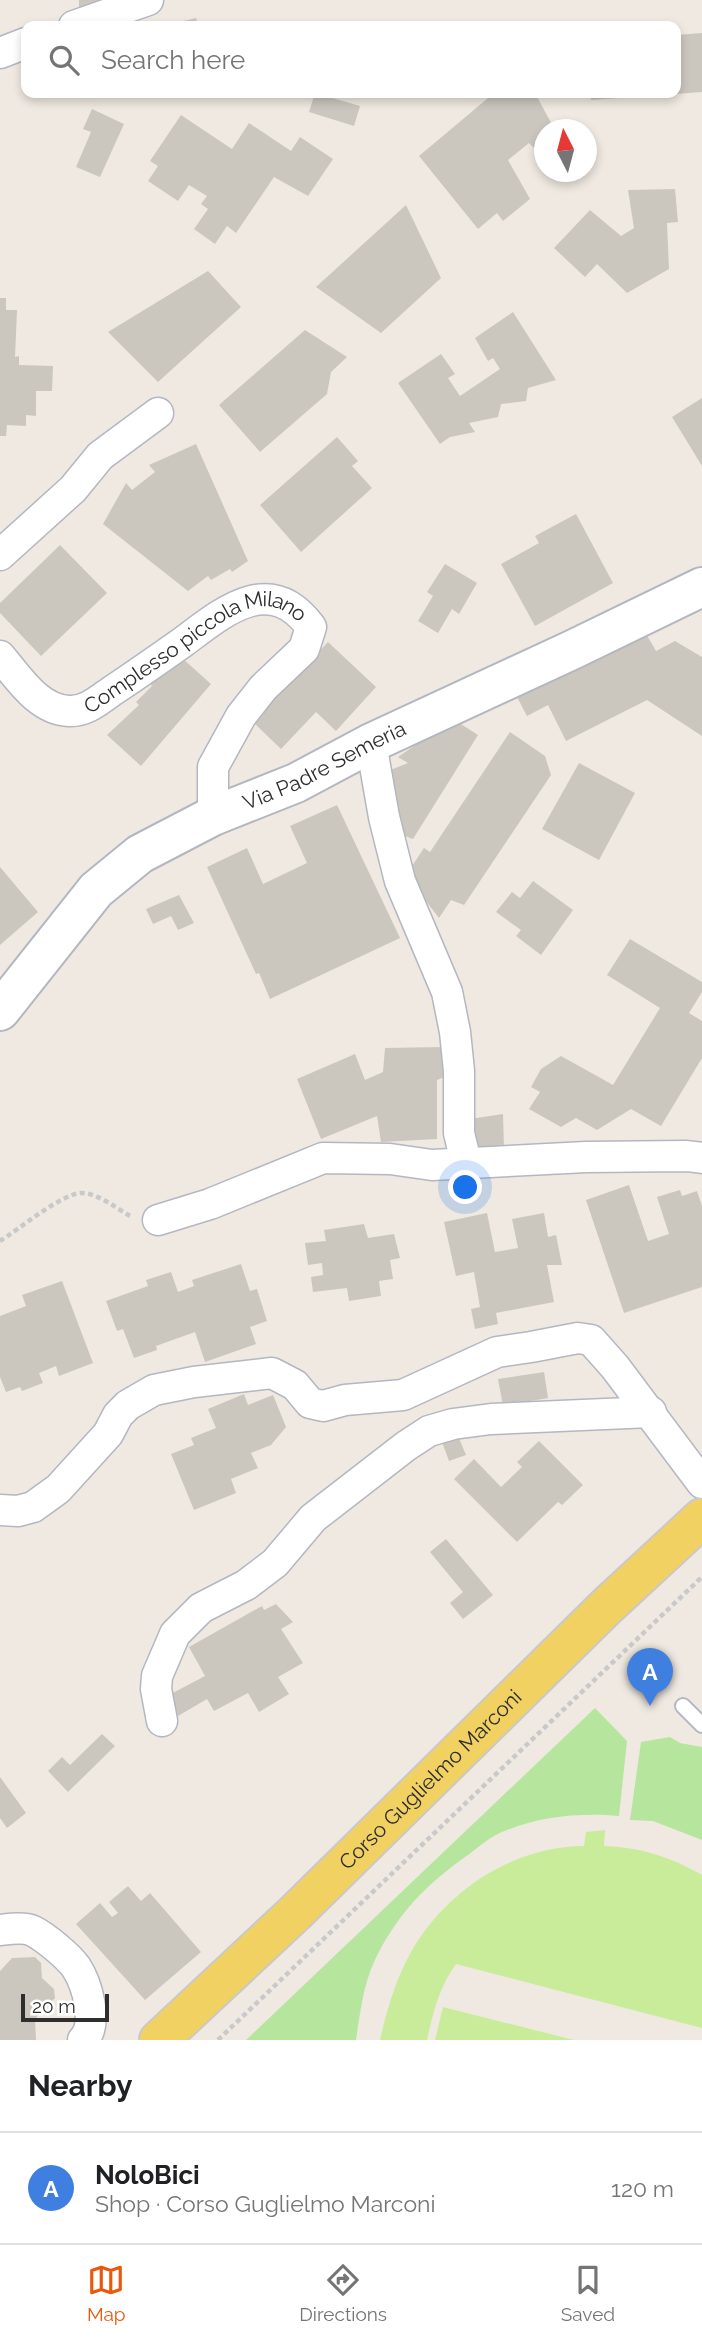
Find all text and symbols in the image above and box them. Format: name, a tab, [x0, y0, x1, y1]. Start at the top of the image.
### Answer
search box	[21, 21, 681, 98]
icon: search	[45, 41, 83, 79]
text: Search here	[101, 45, 245, 75]
north arrow	[534, 119, 597, 182]
street label: Complesso piccola Milano	[79, 586, 312, 719]
street label: Via Padre Semeria	[239, 716, 410, 815]
your location	[448, 1170, 482, 1204]
pin: A	[627, 1648, 673, 1706]
street label: Corso Guglielmo Marconi	[334, 1684, 526, 1875]
scale bar	[21, 1991, 108, 2023]
text: 20 m	[32, 1995, 76, 2017]
text: Nearby	[28, 2068, 132, 2103]
text: NoloBici	[95, 2160, 200, 2190]
text: A	[43, 2175, 59, 2202]
text: 120 m	[611, 2175, 674, 2202]
text: Shop · Corso Guglielmo Marconi	[95, 2190, 436, 2217]
tab: Map	[87, 2261, 126, 2325]
tab: Directions	[299, 2261, 387, 2325]
tab: Saved	[561, 2261, 615, 2325]

